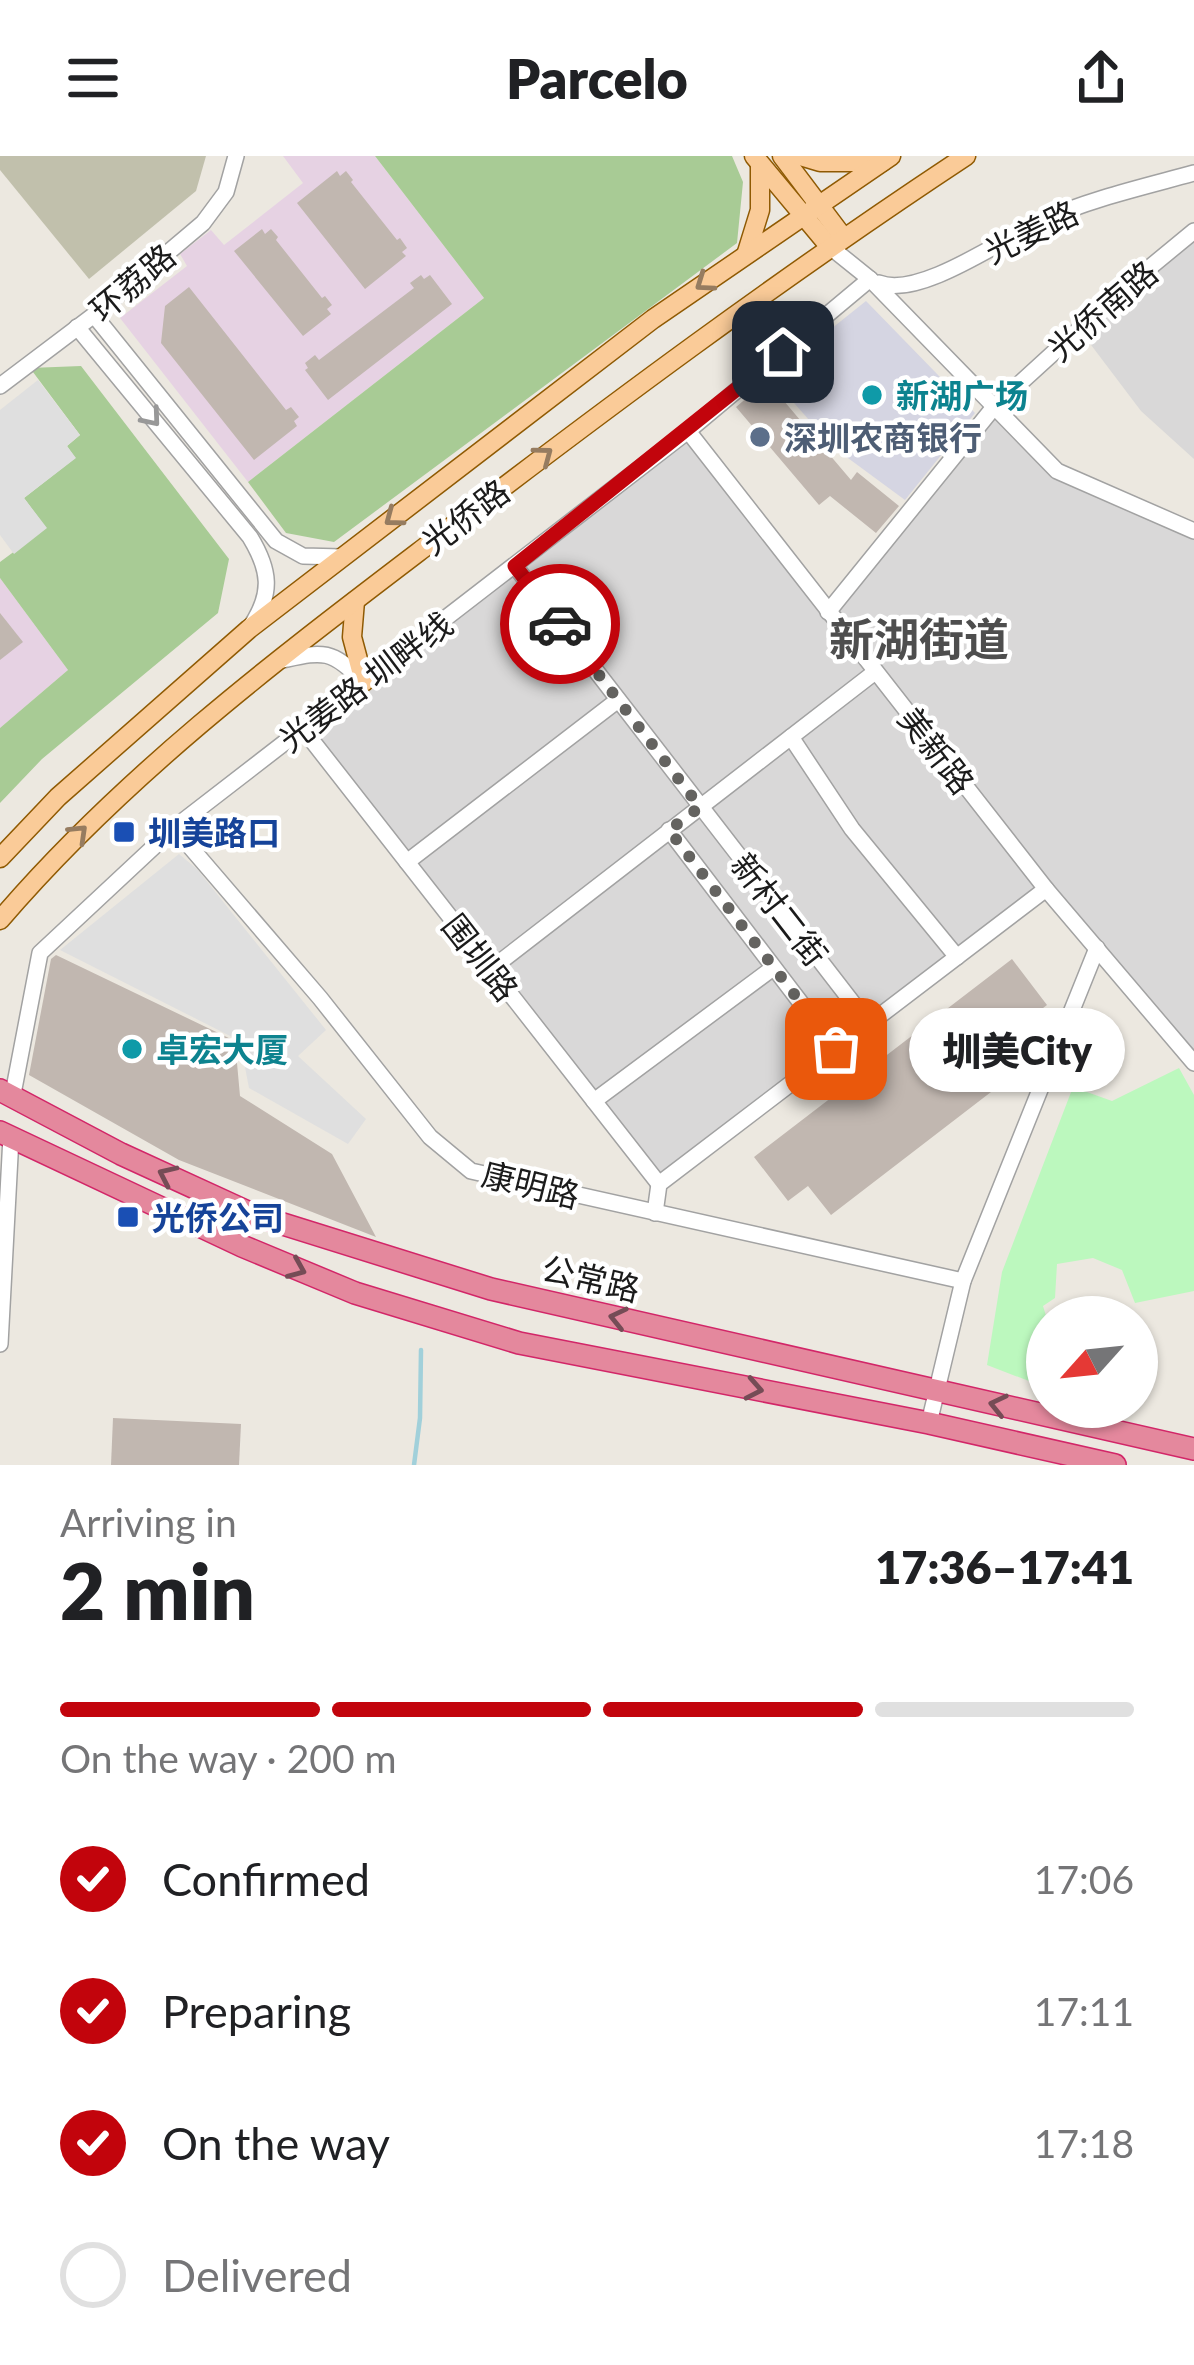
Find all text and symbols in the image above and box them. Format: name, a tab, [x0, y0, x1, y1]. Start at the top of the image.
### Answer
icon: menu	[60, 45, 126, 111]
icon: share	[1068, 45, 1134, 111]
text: Parcelo	[506, 46, 688, 111]
street label: 光姜路	[978, 191, 1084, 271]
street label: 环荔路	[81, 235, 183, 329]
street label: 光侨南路	[1039, 252, 1165, 368]
one-way arrow	[695, 269, 717, 291]
pin	[732, 301, 834, 403]
icon: home	[750, 319, 816, 385]
place label: 新湖广场	[896, 375, 1028, 415]
marker: 新湖广场	[859, 382, 885, 408]
one-way arrow	[137, 404, 159, 426]
place label: 深圳农商银行	[784, 417, 982, 457]
marker: 深圳农商银行	[747, 424, 773, 450]
one-way arrow	[531, 448, 553, 470]
street label: 光侨路	[413, 470, 517, 562]
one-way arrow	[385, 504, 407, 526]
courier	[500, 564, 620, 684]
icon: car	[527, 591, 593, 657]
street label: 光姜路 圳畔线	[271, 603, 459, 759]
district label: 新湖街道	[829, 612, 1009, 666]
street label: 美新路	[891, 699, 983, 801]
place label: 圳美路口	[148, 812, 280, 852]
marker: 圳美路口	[111, 819, 137, 845]
one-way arrow	[65, 826, 87, 848]
street label: 新村二街	[724, 845, 836, 973]
street label: 围圳路	[435, 906, 527, 1008]
pin	[785, 998, 887, 1100]
callout: 圳美City	[908, 1007, 1124, 1091]
icon: bag	[803, 1016, 869, 1082]
text: 圳美City	[942, 1027, 1092, 1073]
place label: 卓宏大厦	[156, 1029, 288, 1069]
marker: 卓宏大厦	[119, 1036, 145, 1062]
street label: 康明路	[478, 1153, 584, 1215]
one-way arrow	[158, 1166, 179, 1189]
place label: 光侨公司	[152, 1197, 284, 1237]
marker: 光侨公司	[115, 1204, 141, 1230]
street label: 公常路	[538, 1247, 644, 1309]
one-way arrow	[285, 1255, 306, 1279]
north arrow	[1026, 1296, 1158, 1428]
map controls	[1026, 1296, 1158, 1428]
one-way arrow	[608, 1306, 628, 1331]
one-way arrow	[744, 1375, 764, 1401]
one-way arrow	[988, 1394, 1008, 1419]
text: Arriving in	[60, 1499, 237, 1545]
text: 17:36–17:41	[875, 1540, 1134, 1594]
text: 2 min	[60, 1543, 255, 1637]
text: On the way · 200 m	[60, 1735, 397, 1781]
icon: check	[60, 1846, 126, 1912]
text: Confirmed	[162, 1852, 370, 1906]
text: 17:06	[1034, 1856, 1134, 1902]
icon: check	[60, 1978, 126, 2044]
text: Preparing	[162, 1984, 351, 2038]
text: 17:11	[1034, 1988, 1134, 2034]
icon: check	[60, 2110, 126, 2176]
text: On the way	[162, 2116, 390, 2170]
text: 17:18	[1034, 2120, 1134, 2166]
text: Delivered	[162, 2248, 352, 2302]

